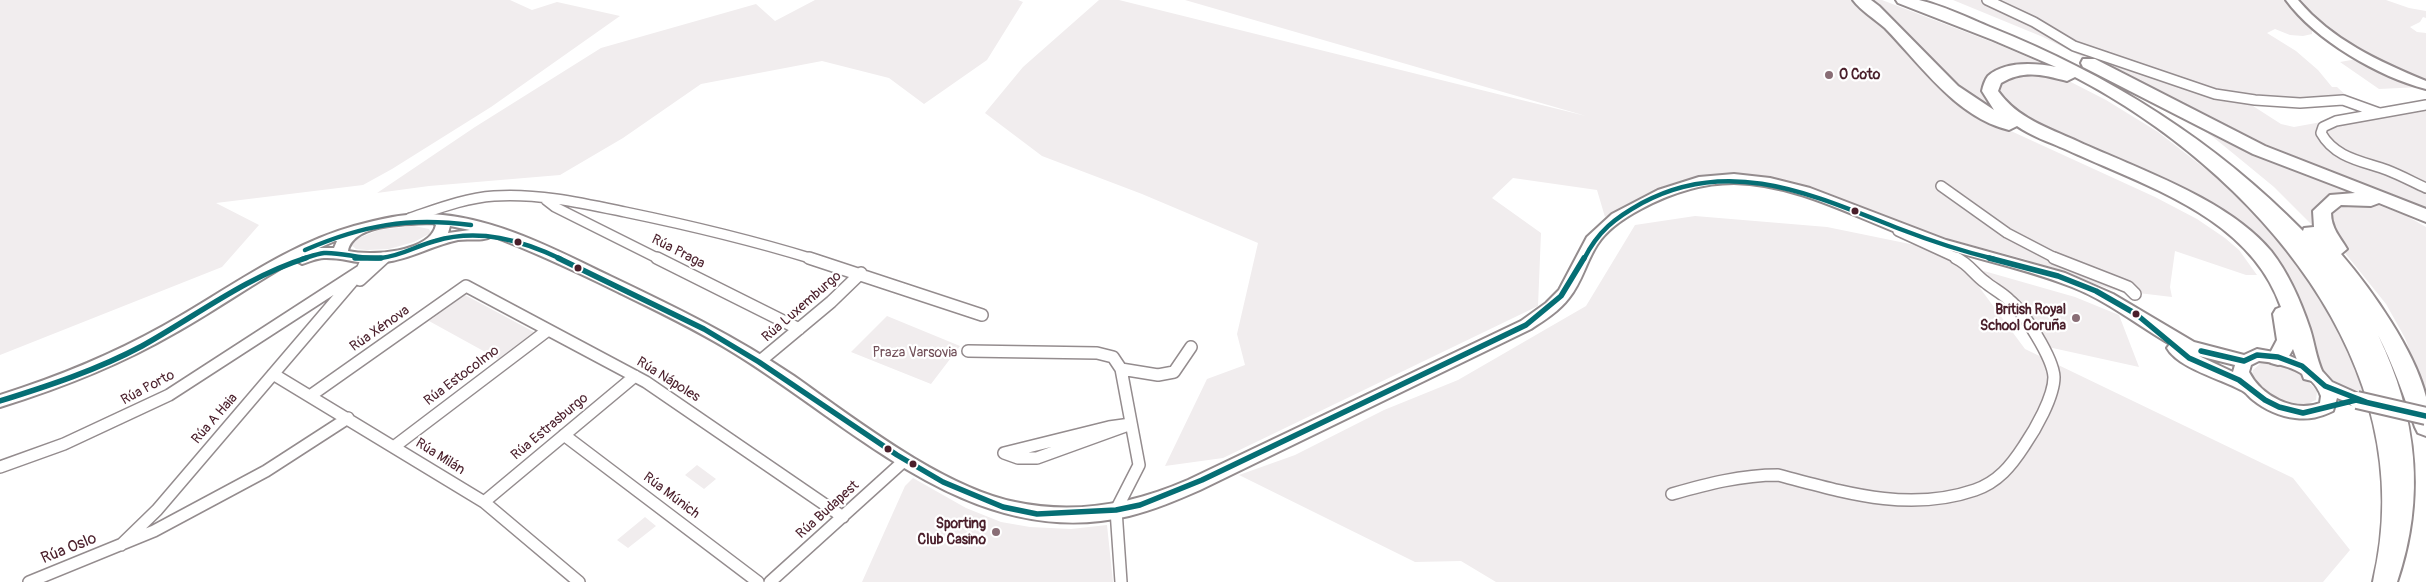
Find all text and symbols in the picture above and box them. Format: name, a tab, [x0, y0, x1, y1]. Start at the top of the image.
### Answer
place label: O Coto	[1839, 67, 1880, 83]
marker: O Coto	[1823, 69, 1835, 81]
unlabelled marker	[1850, 206, 1860, 216]
street label: Rúa Praga	[649, 231, 707, 273]
unlabelled marker	[513, 237, 523, 247]
unlabelled marker	[573, 263, 583, 273]
street label: Rúa Luxemburgo	[759, 268, 845, 346]
street label: Rúa Xénova	[347, 302, 413, 356]
place label: British Royal School Coruña	[1980, 302, 2066, 334]
unlabelled marker	[2131, 309, 2141, 319]
marker: British Royal School Coruña	[2070, 312, 2082, 324]
street label: Rúa Estocolmo	[421, 342, 503, 410]
park label: Praza Varsovia	[873, 345, 957, 361]
street label: Rúa Nápoles	[633, 354, 703, 406]
street label: Rúa Porto	[118, 367, 178, 409]
street label: Rúa A Haia	[189, 390, 241, 448]
street label: Rúa Estrasburgo	[508, 390, 592, 464]
street label: Rúa Milán	[412, 435, 468, 479]
unlabelled marker	[883, 444, 893, 454]
unlabelled marker	[908, 459, 918, 469]
street label: Rúa Múnich	[639, 469, 703, 523]
street label: Rúa Budapest	[793, 477, 863, 543]
place label: Sporting Club Casino	[918, 516, 986, 548]
marker: Sporting Club Casino	[990, 526, 1002, 538]
street label: Rúa Oslo	[38, 529, 100, 569]

